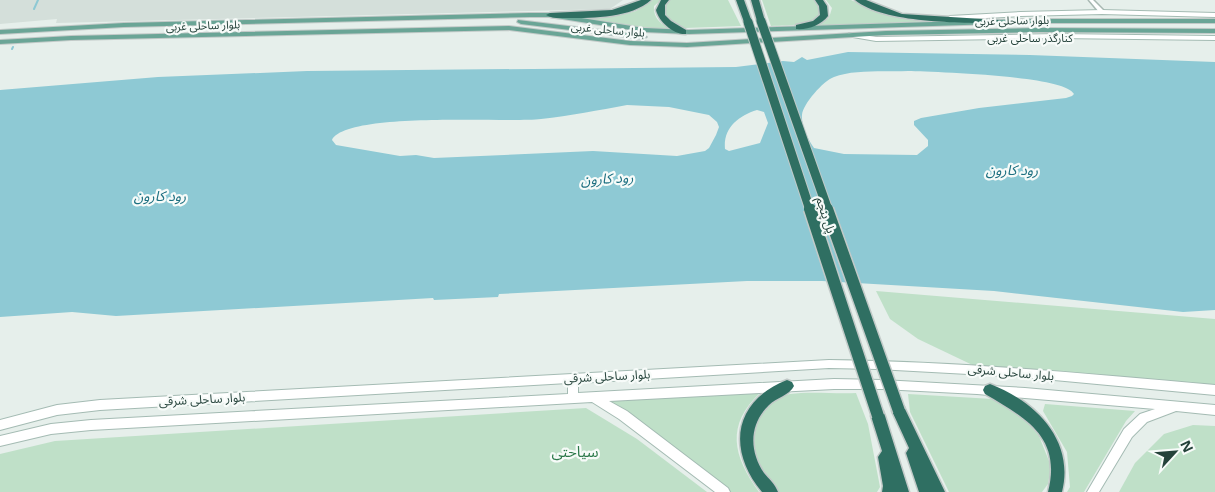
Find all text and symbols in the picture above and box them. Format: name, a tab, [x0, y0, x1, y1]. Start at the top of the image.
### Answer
street label: بلوار ساحلی غربی	[975, 12, 1049, 28]
street label: بلوار ساحلی غربی	[166, 16, 240, 34]
street label: بلوار ساحلی غربی	[570, 18, 646, 40]
street label: کنارگذر ساحلی غربی	[987, 30, 1073, 45]
water label: رود کارون	[986, 160, 1038, 179]
water label: رود کارون	[580, 167, 634, 189]
water label: رود کارون	[134, 186, 186, 205]
street label: پل پنجم	[811, 195, 840, 236]
street label: بلوار ساحلی شرقی	[967, 360, 1055, 384]
street label: بلوار ساحلی شرقی	[563, 365, 651, 387]
street label: بلوار ساحلی شرقی	[158, 388, 246, 410]
north arrow	[1150, 427, 1200, 477]
text: N	[1176, 437, 1198, 455]
park label: سیاحتی	[551, 441, 599, 461]

